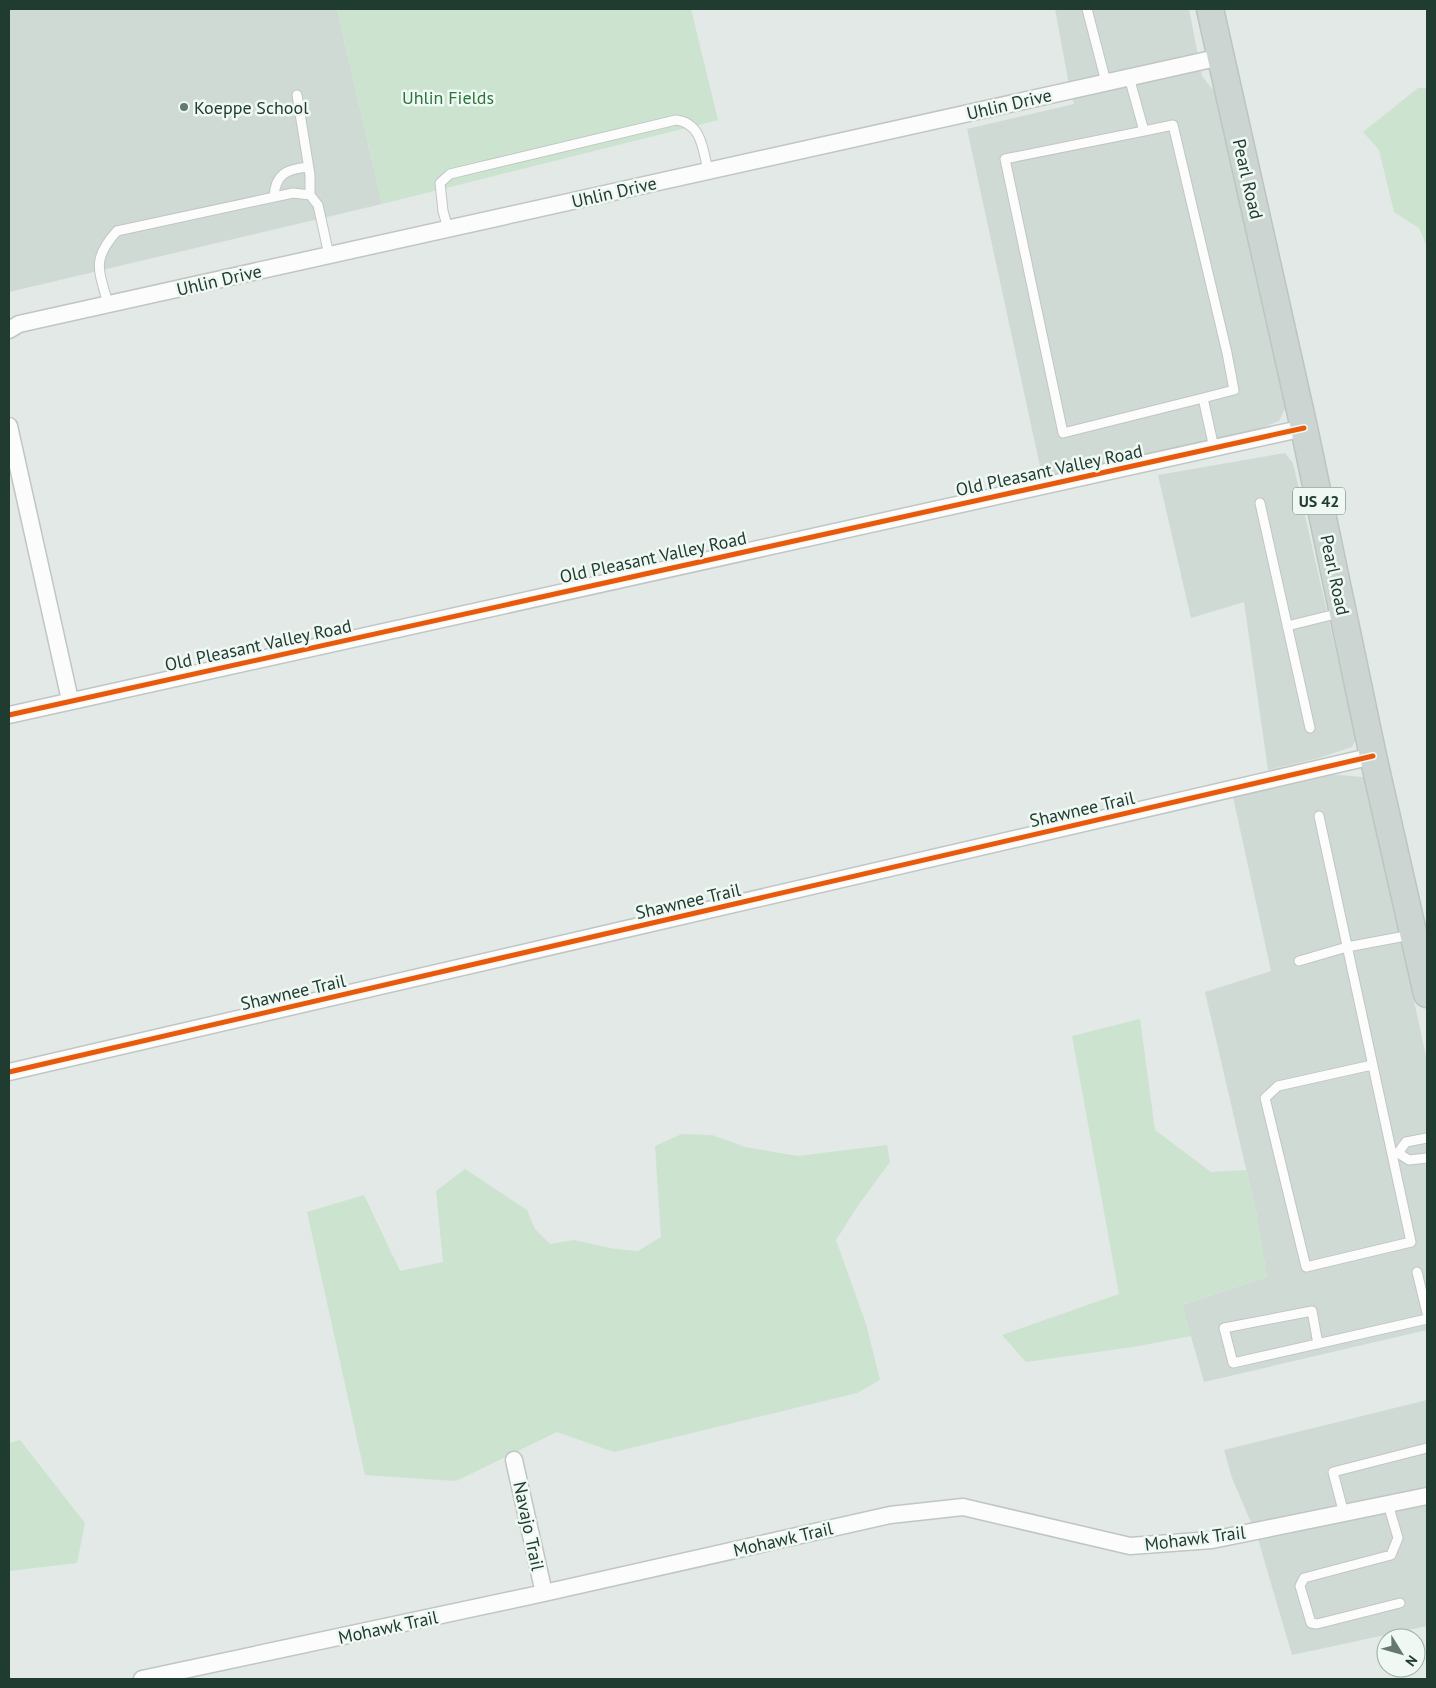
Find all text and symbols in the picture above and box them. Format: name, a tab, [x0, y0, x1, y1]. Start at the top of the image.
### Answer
street label: Uhlin Drive	[964, 83, 1054, 125]
park label: Uhlin Fields	[402, 86, 494, 109]
place label: Koeppe School	[194, 96, 309, 119]
marker: Koeppe School	[178, 101, 190, 113]
street label: Pearl Road	[1228, 137, 1268, 221]
street label: Uhlin Drive	[569, 171, 659, 213]
street label: Uhlin Drive	[174, 259, 264, 301]
street label: Old Pleasant Valley Road	[954, 439, 1144, 501]
road number: US 42	[1293, 488, 1345, 514]
street label: Old Pleasant Valley Road	[558, 526, 748, 588]
street label: Pearl Road	[1315, 533, 1355, 617]
street label: Old Pleasant Valley Road	[163, 614, 353, 676]
street label: Shawnee Trail	[1027, 786, 1137, 832]
street label: Shawnee Trail	[633, 878, 743, 924]
street label: Shawnee Trail	[238, 969, 348, 1015]
street label: Navajo Trail	[508, 1479, 550, 1573]
street label: Mohawk Trail	[731, 1516, 836, 1562]
street label: Mohawk Trail	[1143, 1520, 1247, 1556]
street label: Mohawk Trail	[336, 1605, 441, 1649]
north arrow	[1376, 1628, 1426, 1678]
text: N	[1401, 1652, 1421, 1670]

